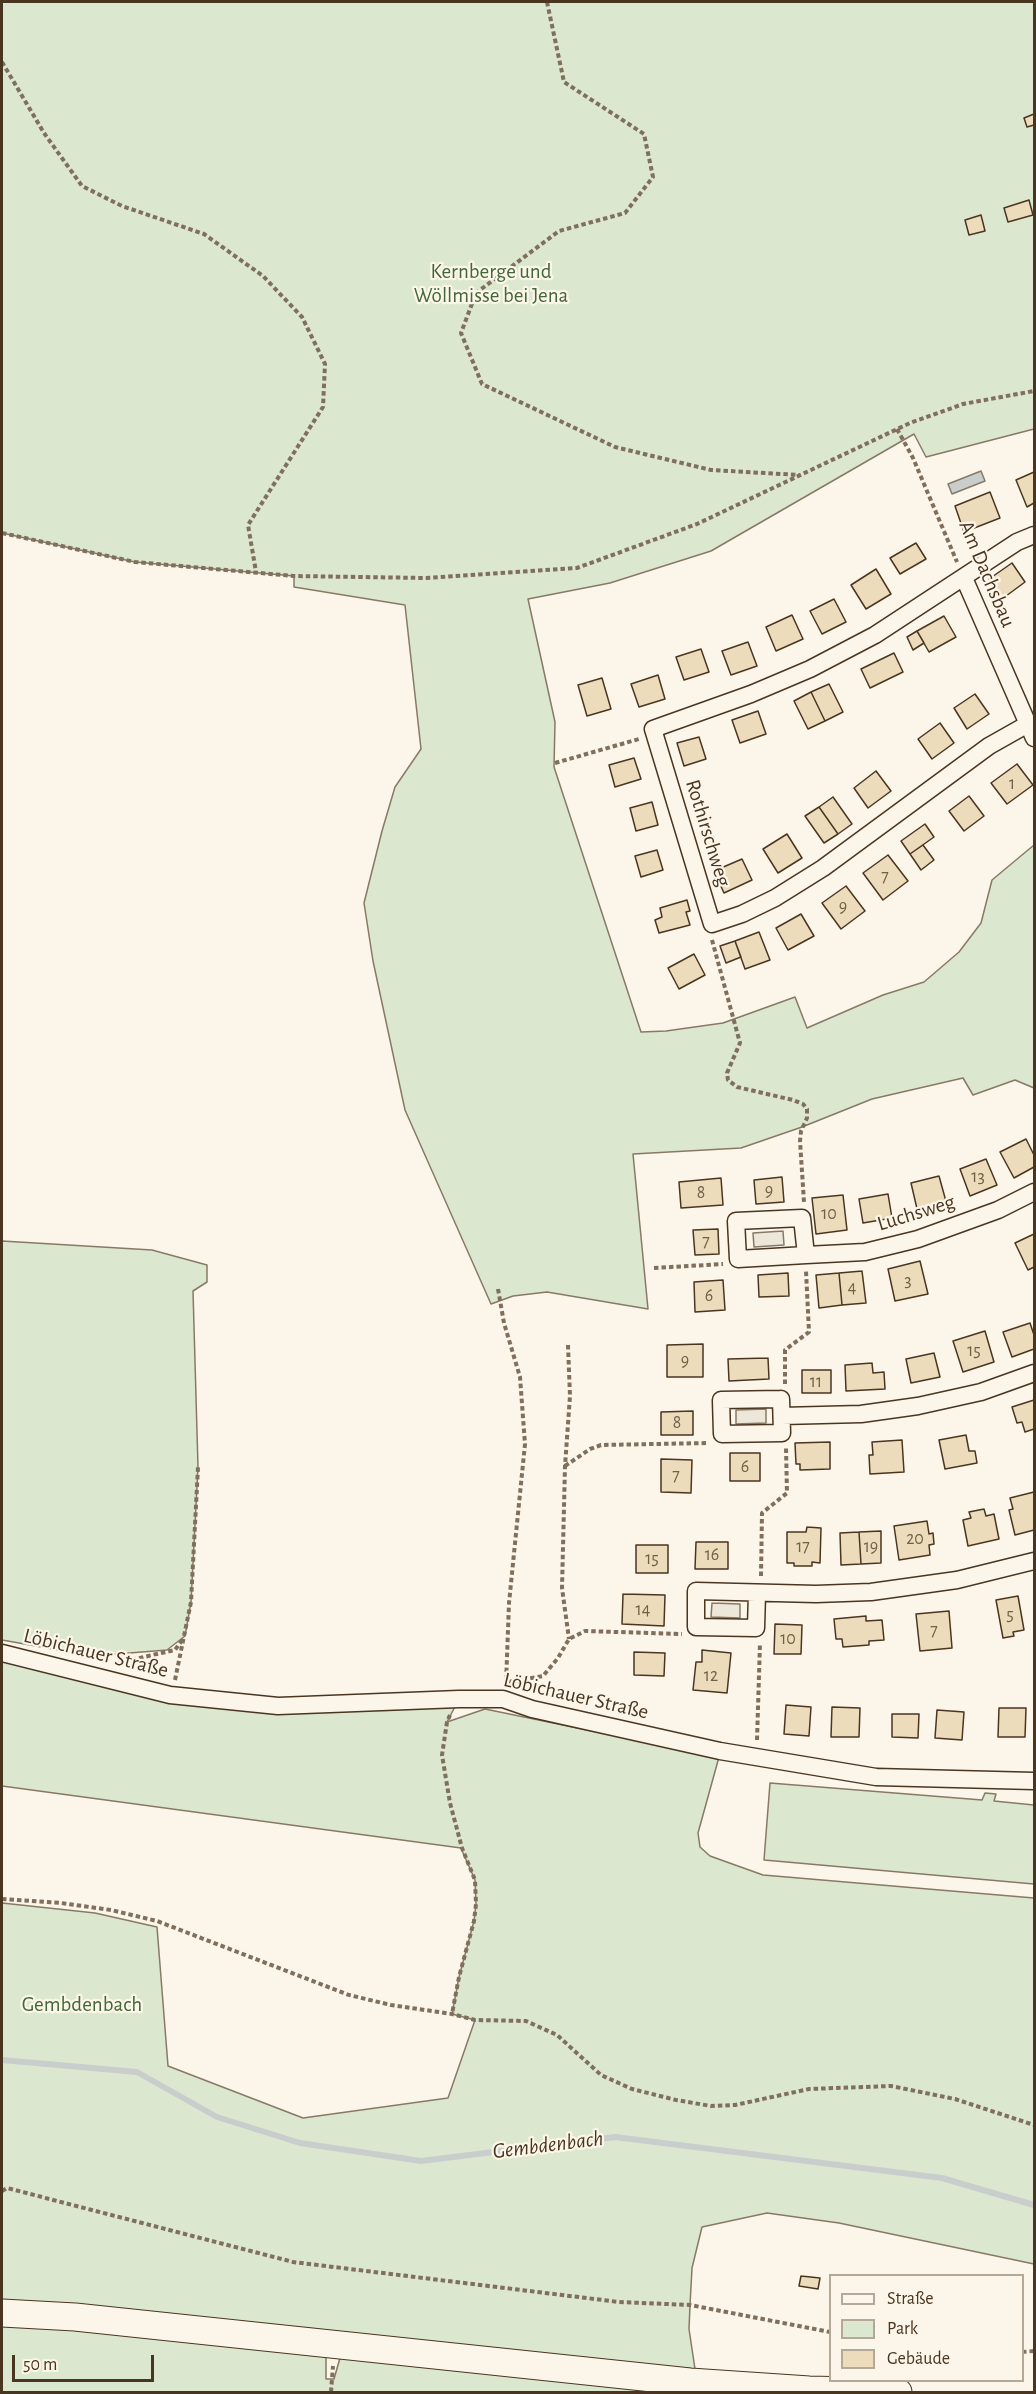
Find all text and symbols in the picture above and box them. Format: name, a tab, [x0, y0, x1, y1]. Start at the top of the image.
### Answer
park label: Kernberge und Wöllmisse bei Jena	[414, 259, 568, 309]
street label: Am Dachsbau	[953, 517, 1021, 631]
house number: 1	[1009, 773, 1015, 795]
street label: Rothirschweg	[680, 776, 736, 890]
house number: 7	[881, 866, 889, 888]
house number: 9	[839, 896, 847, 918]
house number: 13	[971, 1166, 985, 1188]
house number: 9	[765, 1180, 773, 1202]
house number: 8	[697, 1182, 705, 1204]
street label: Luchsweg	[874, 1189, 958, 1237]
house number: 10	[821, 1203, 837, 1225]
house number: 7	[702, 1231, 710, 1253]
house number: 3	[904, 1270, 912, 1292]
house number: 4	[848, 1277, 856, 1299]
house number: 6	[705, 1285, 713, 1307]
house number: 15	[967, 1340, 981, 1362]
house number: 9	[681, 1350, 689, 1372]
house number: 11	[810, 1371, 822, 1393]
house number: 8	[673, 1412, 681, 1434]
house number: 6	[741, 1456, 749, 1478]
house number: 7	[672, 1465, 680, 1487]
house number: 20	[906, 1528, 924, 1550]
house number: 17	[796, 1536, 810, 1558]
house number: 19	[864, 1536, 878, 1558]
house number: 16	[705, 1544, 719, 1566]
house number: 15	[645, 1548, 659, 1570]
house number: 14	[636, 1599, 650, 1621]
house number: 5	[1006, 1604, 1014, 1626]
house number: 7	[930, 1620, 938, 1642]
street label: Löbichauer Straße	[21, 1623, 171, 1683]
house number: 10	[780, 1628, 796, 1650]
house number: 12	[704, 1665, 718, 1687]
street label: Löbichauer Straße	[501, 1667, 651, 1725]
park label: Gembdenbach	[22, 1992, 142, 2018]
water label: Gembdenbach	[491, 2125, 605, 2165]
legend	[829, 2274, 1024, 2382]
text: Straße	[887, 2290, 933, 2308]
text: Park	[887, 2320, 918, 2338]
scale bar	[15, 2343, 158, 2381]
text: Gebäude	[887, 2350, 950, 2368]
text: 50 m	[23, 2356, 57, 2374]

